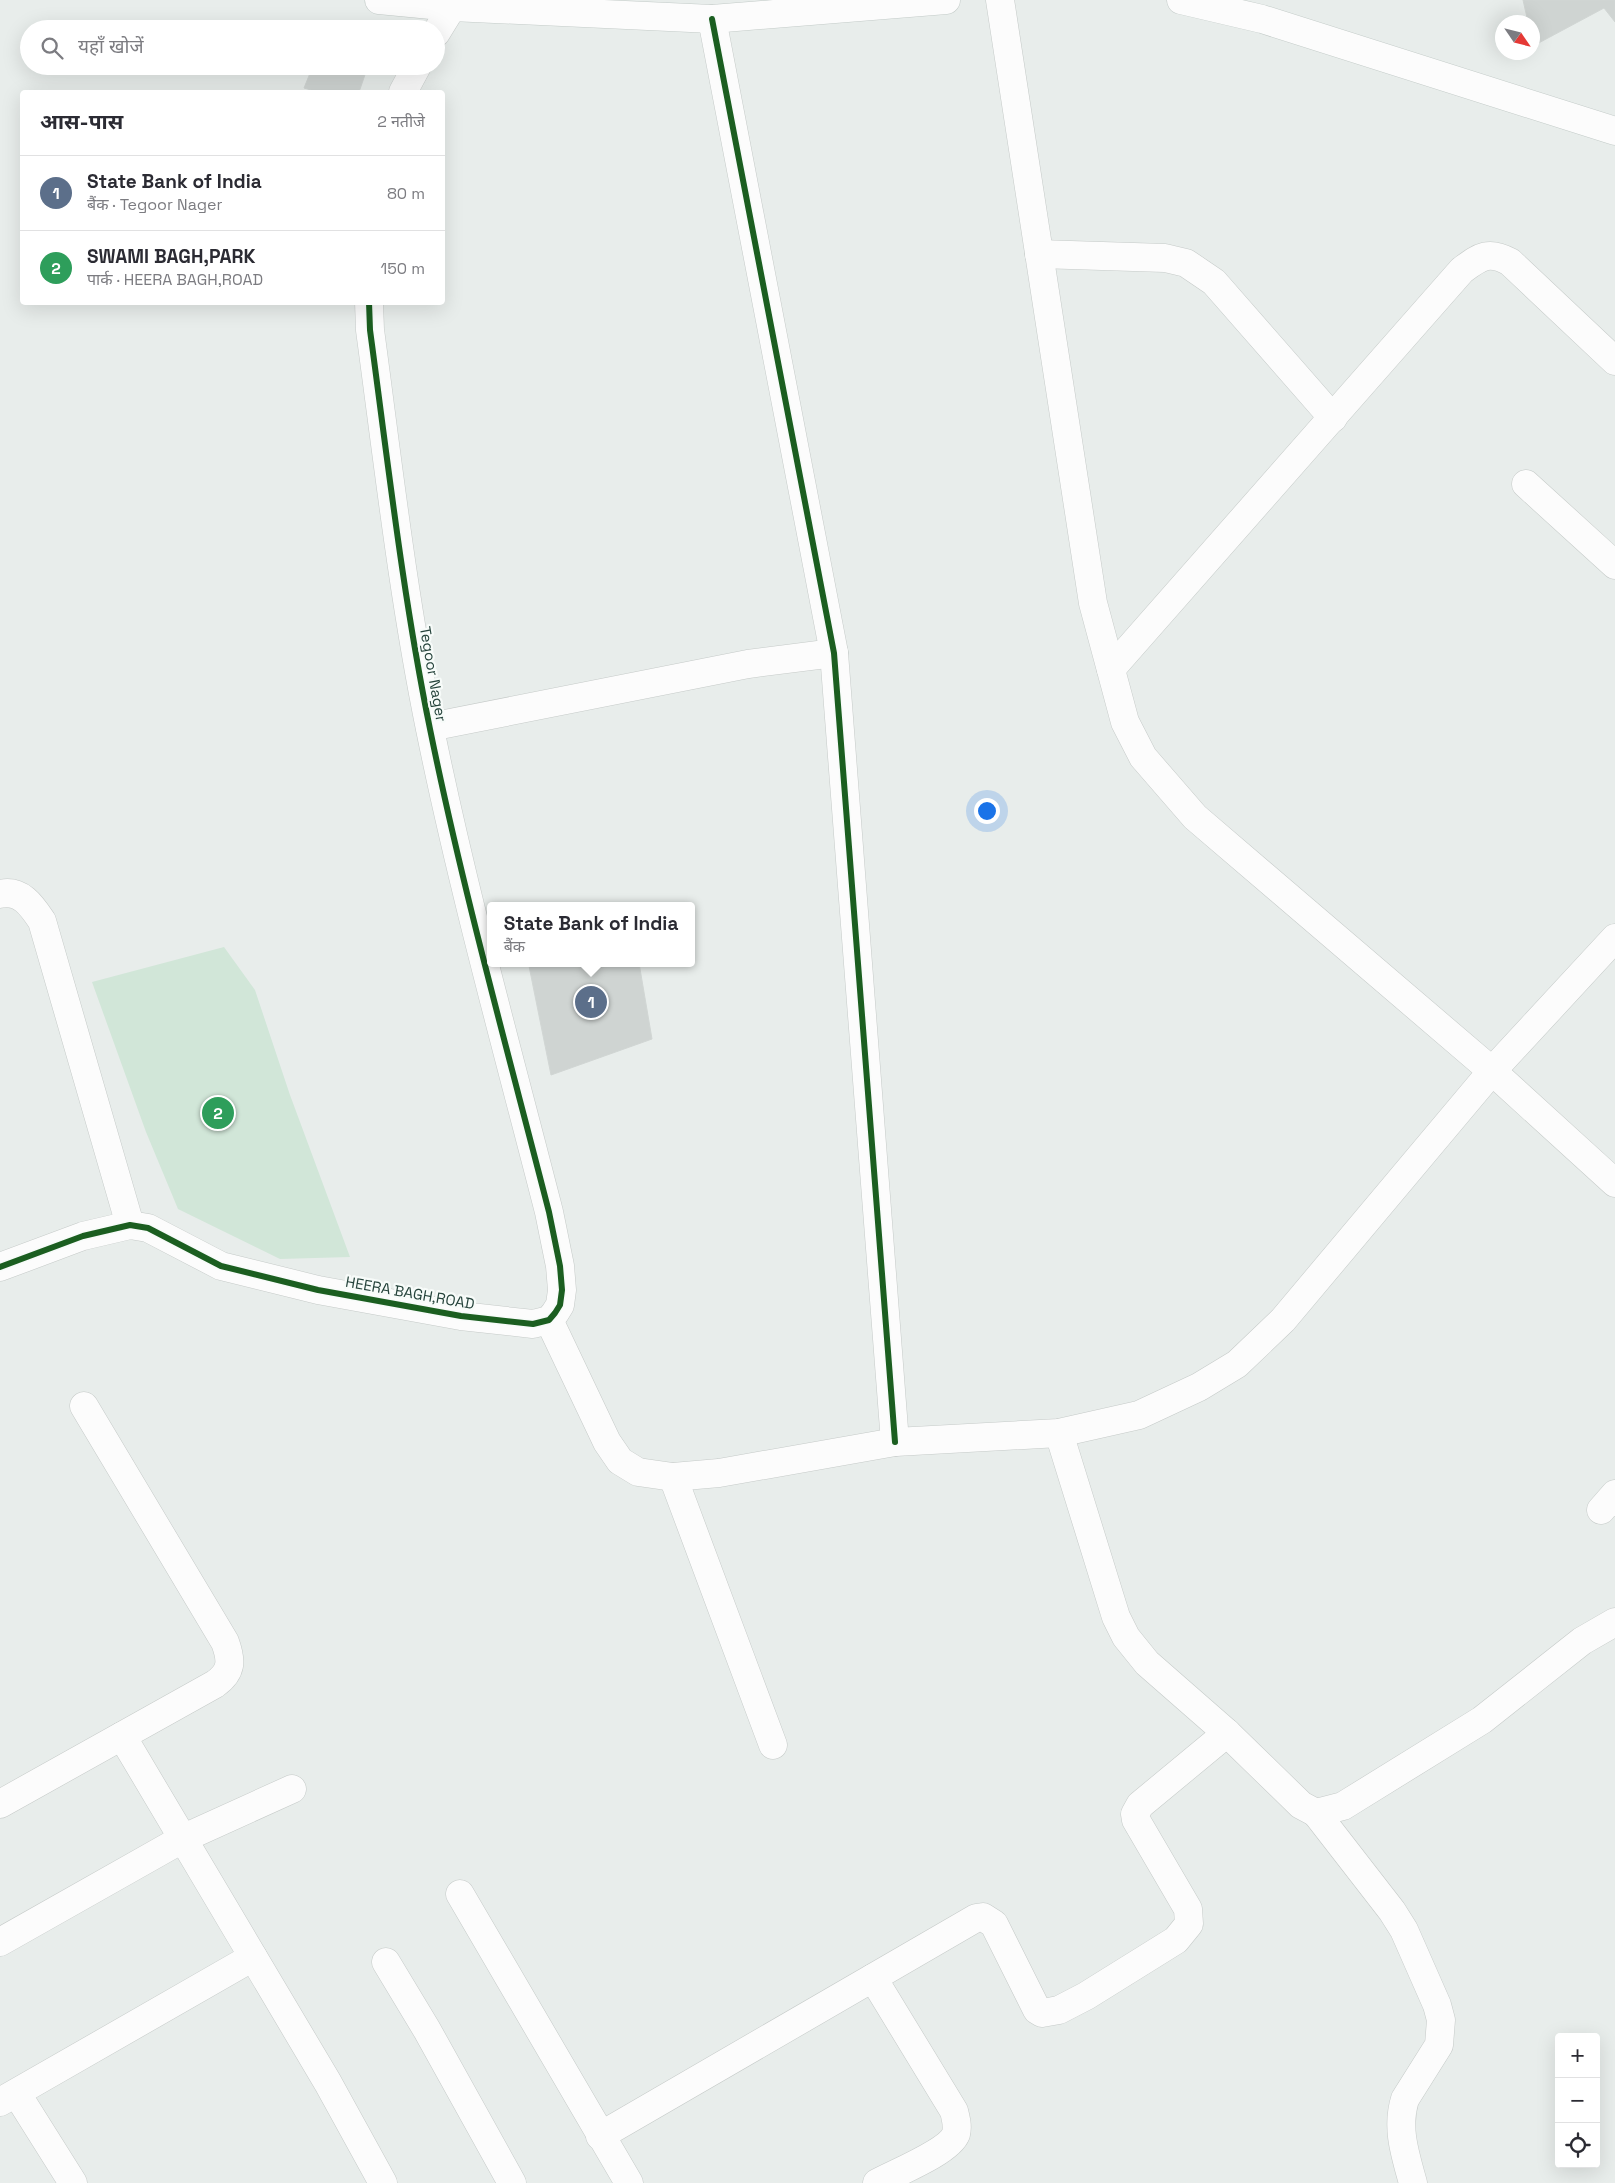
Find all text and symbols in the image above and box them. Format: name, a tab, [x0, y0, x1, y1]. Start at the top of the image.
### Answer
north arrow	[1495, 15, 1540, 60]
search box	[20, 20, 445, 75]
icon: search	[38, 34, 66, 62]
text: यहाँ खोजें	[78, 34, 143, 59]
text: आस-पास	[40, 108, 123, 135]
text: 2 नतीजे	[377, 111, 425, 132]
text: State Bank of India	[87, 169, 262, 194]
text: 1	[52, 183, 60, 204]
text: 80 m	[387, 183, 425, 204]
text: बैंक · Tegoor Nager	[87, 194, 223, 215]
text: SWAMI BAGH,PARK	[87, 244, 255, 269]
text: 2	[51, 258, 61, 279]
text: 150 m	[381, 258, 425, 279]
text: पार्क · HEERA BAGH,ROAD	[87, 269, 263, 290]
street label: Tegoor Nager	[416, 625, 451, 723]
your location	[974, 798, 1000, 824]
popup	[487, 902, 695, 967]
text: State Bank of India	[504, 911, 678, 936]
text: बैंक	[504, 936, 525, 957]
pin: 1	[575, 983, 607, 1021]
pin: 2	[202, 1094, 234, 1132]
street label: HEERA BAGH,ROAD	[344, 1272, 476, 1313]
map controls	[1555, 2033, 1600, 2168]
button: +	[1555, 2033, 1600, 2078]
button: −	[1555, 2078, 1600, 2123]
button: locate	[1555, 2123, 1600, 2168]

